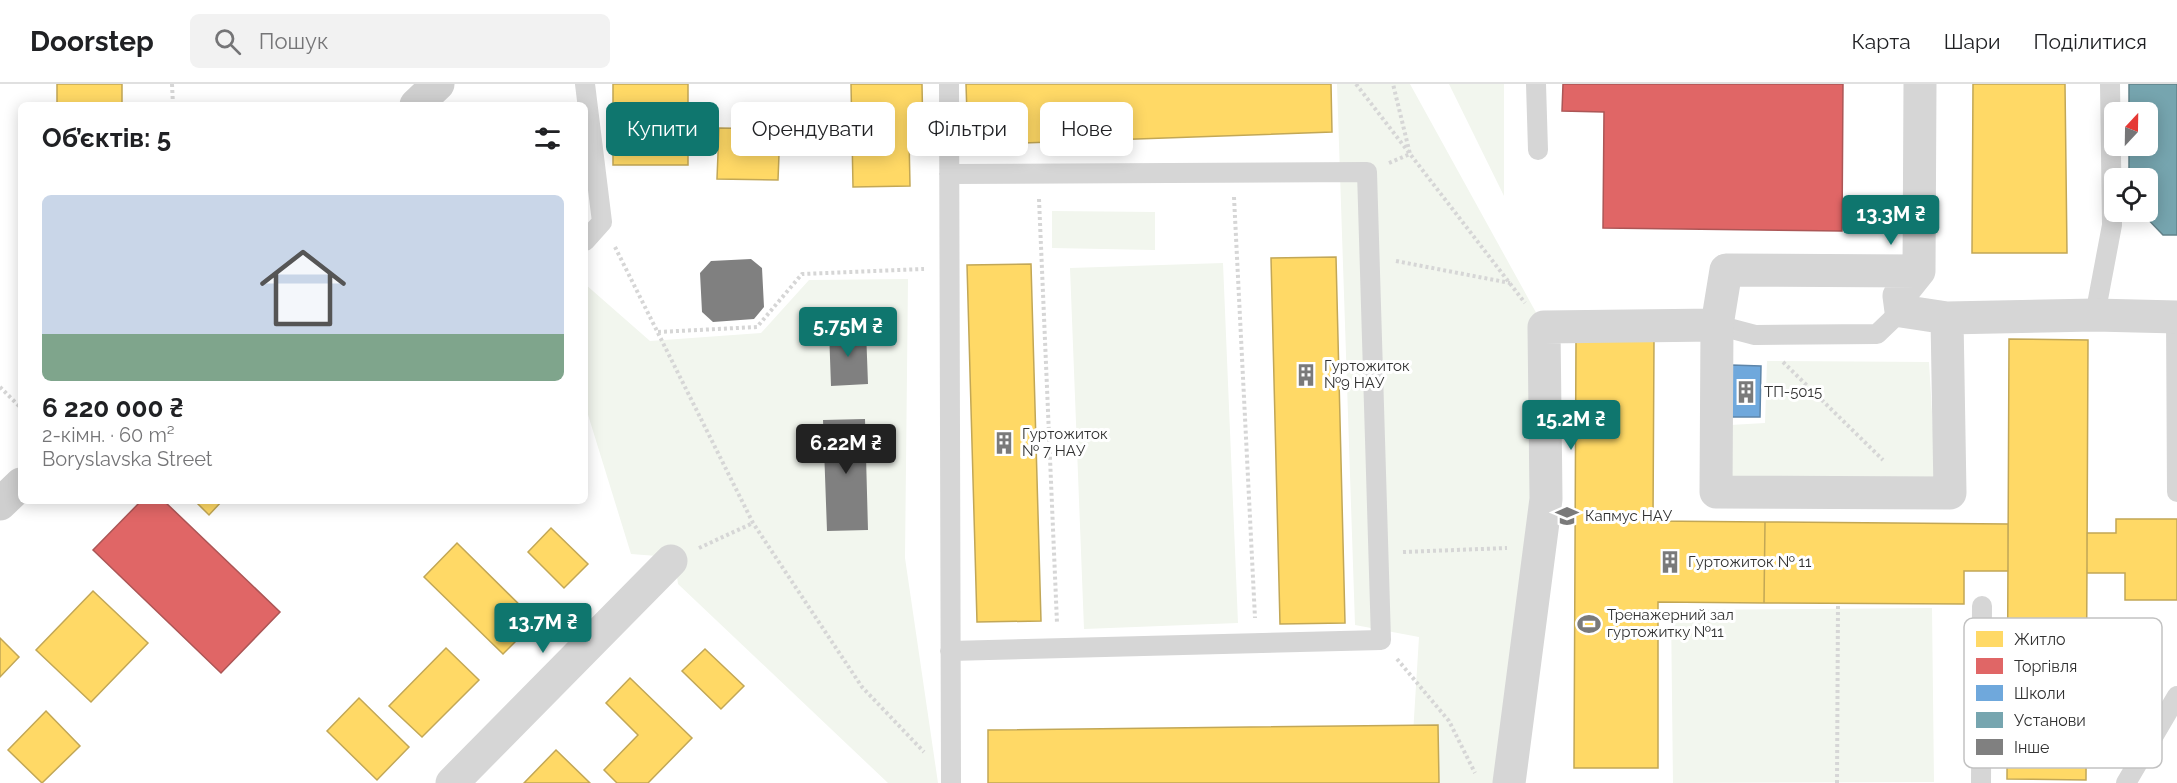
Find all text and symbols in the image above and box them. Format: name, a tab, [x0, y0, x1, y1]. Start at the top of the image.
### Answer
search box	[190, 14, 610, 68]
text: Doorstep	[30, 25, 154, 58]
icon: search	[211, 25, 244, 58]
text: Пошук	[259, 28, 328, 54]
text: Карта	[1852, 29, 1911, 54]
text: Шари	[1944, 29, 2001, 54]
text: Поділитися	[2034, 29, 2147, 54]
chip: Купити	[606, 102, 719, 156]
chip: Орендувати	[731, 102, 895, 156]
chip: Фільтри	[907, 102, 1028, 156]
chip: Нове	[1040, 102, 1133, 156]
north arrow	[2104, 102, 2158, 156]
map controls	[2104, 102, 2158, 222]
icon: filters	[531, 122, 564, 155]
text: Об’єктів: 5	[42, 123, 171, 153]
button: locate	[2104, 168, 2158, 222]
pin: 13.3M ₴	[1836, 195, 1946, 246]
text: 13.3M ₴	[1856, 202, 1926, 226]
icon: home	[249, 234, 357, 342]
pin: 5.75M ₴	[793, 307, 903, 358]
text: 5.75M ₴	[813, 314, 883, 338]
place label: Гуртожиток №9 НАУ	[1324, 357, 1410, 392]
building icon: Гуртожиток №9 НАУ	[1293, 362, 1319, 388]
building icon: ТП-5015	[1733, 379, 1759, 405]
place label: ТП-5015	[1764, 383, 1822, 401]
text: 6 220 000 ₴	[42, 393, 184, 423]
pin: 15.2M ₴	[1516, 400, 1626, 451]
text: 15.2M ₴	[1536, 407, 1606, 431]
text: 2-кімн. · 60 m²	[42, 423, 175, 447]
pin: 6.22M ₴	[791, 424, 901, 475]
place label: Гуртожиток № 7 НАУ	[1022, 425, 1108, 460]
building icon: Гуртожиток № 7 НАУ	[991, 430, 1017, 456]
text: 6.22M ₴	[810, 431, 882, 455]
text: Boryslavska Street	[42, 447, 213, 471]
school or university icon: Капмус НАУ	[1554, 503, 1580, 529]
place label: Капмус НАУ	[1585, 507, 1673, 525]
building icon: Гуртожиток № 11	[1657, 549, 1683, 575]
place label: Гуртожиток № 11	[1688, 553, 1812, 571]
pin: 13.7M ₴	[488, 603, 598, 654]
place label: Тренажерний зал гуртожитку №11	[1607, 606, 1734, 641]
text: 13.7M ₴	[508, 610, 578, 634]
sports icon: Тренажерний зал гуртожитку №11	[1576, 611, 1602, 637]
legend	[1964, 618, 2162, 768]
text: Житло	[2014, 630, 2066, 649]
text: Торгівля	[2014, 657, 2077, 676]
text: Школи	[2014, 684, 2065, 703]
text: Установи	[2014, 711, 2086, 730]
text: Інше	[2014, 738, 2049, 757]

